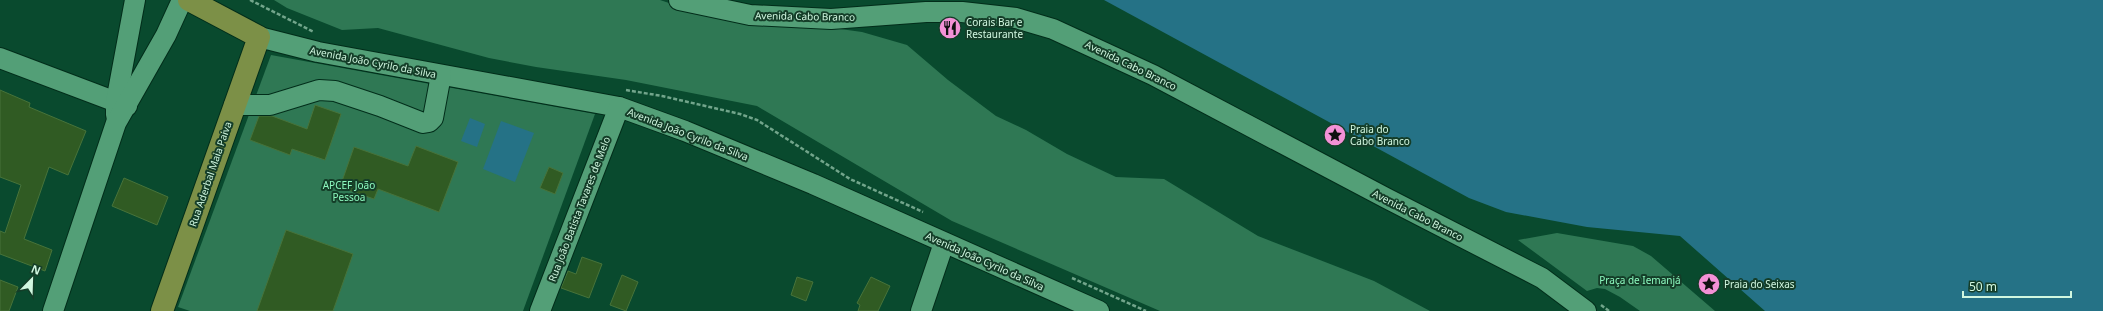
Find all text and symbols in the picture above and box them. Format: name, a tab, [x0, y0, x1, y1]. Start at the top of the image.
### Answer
street label: Avenida Cabo Branco	[755, 8, 855, 24]
restaurant icon: Corais Bar e Restaurante	[937, 15, 963, 41]
place label: Corais Bar e Restaurante	[966, 15, 1023, 41]
street label: Avenida Cabo Branco	[1083, 37, 1179, 93]
street label: Avenida João Cyrilo da Silva	[309, 43, 437, 81]
street label: Avenida João Cyrilo da Silva	[626, 104, 750, 164]
street label: Rua Aderbal Maia Paiva	[185, 120, 235, 228]
place icon: Praia do Cabo Branco	[1322, 122, 1348, 148]
place label: Praia do Cabo Branco	[1350, 122, 1410, 148]
street label: Rua João Batista Tavares de Melo	[545, 134, 613, 284]
park label: APCEF João Pessoa	[323, 178, 375, 204]
street label: Avenida Cabo Branco	[1370, 186, 1466, 244]
street label: Avenida João Cyrilo da Silva	[924, 229, 1046, 293]
north arrow	[12, 259, 52, 299]
text: N	[29, 261, 43, 278]
place icon: Praia do Seixas	[1696, 271, 1722, 297]
park label: Praça de Iemanjá	[1599, 273, 1681, 287]
scale bar	[1963, 273, 2071, 299]
place label: Praia do Seixas	[1724, 277, 1795, 291]
text: 50 m	[1969, 278, 1997, 295]

